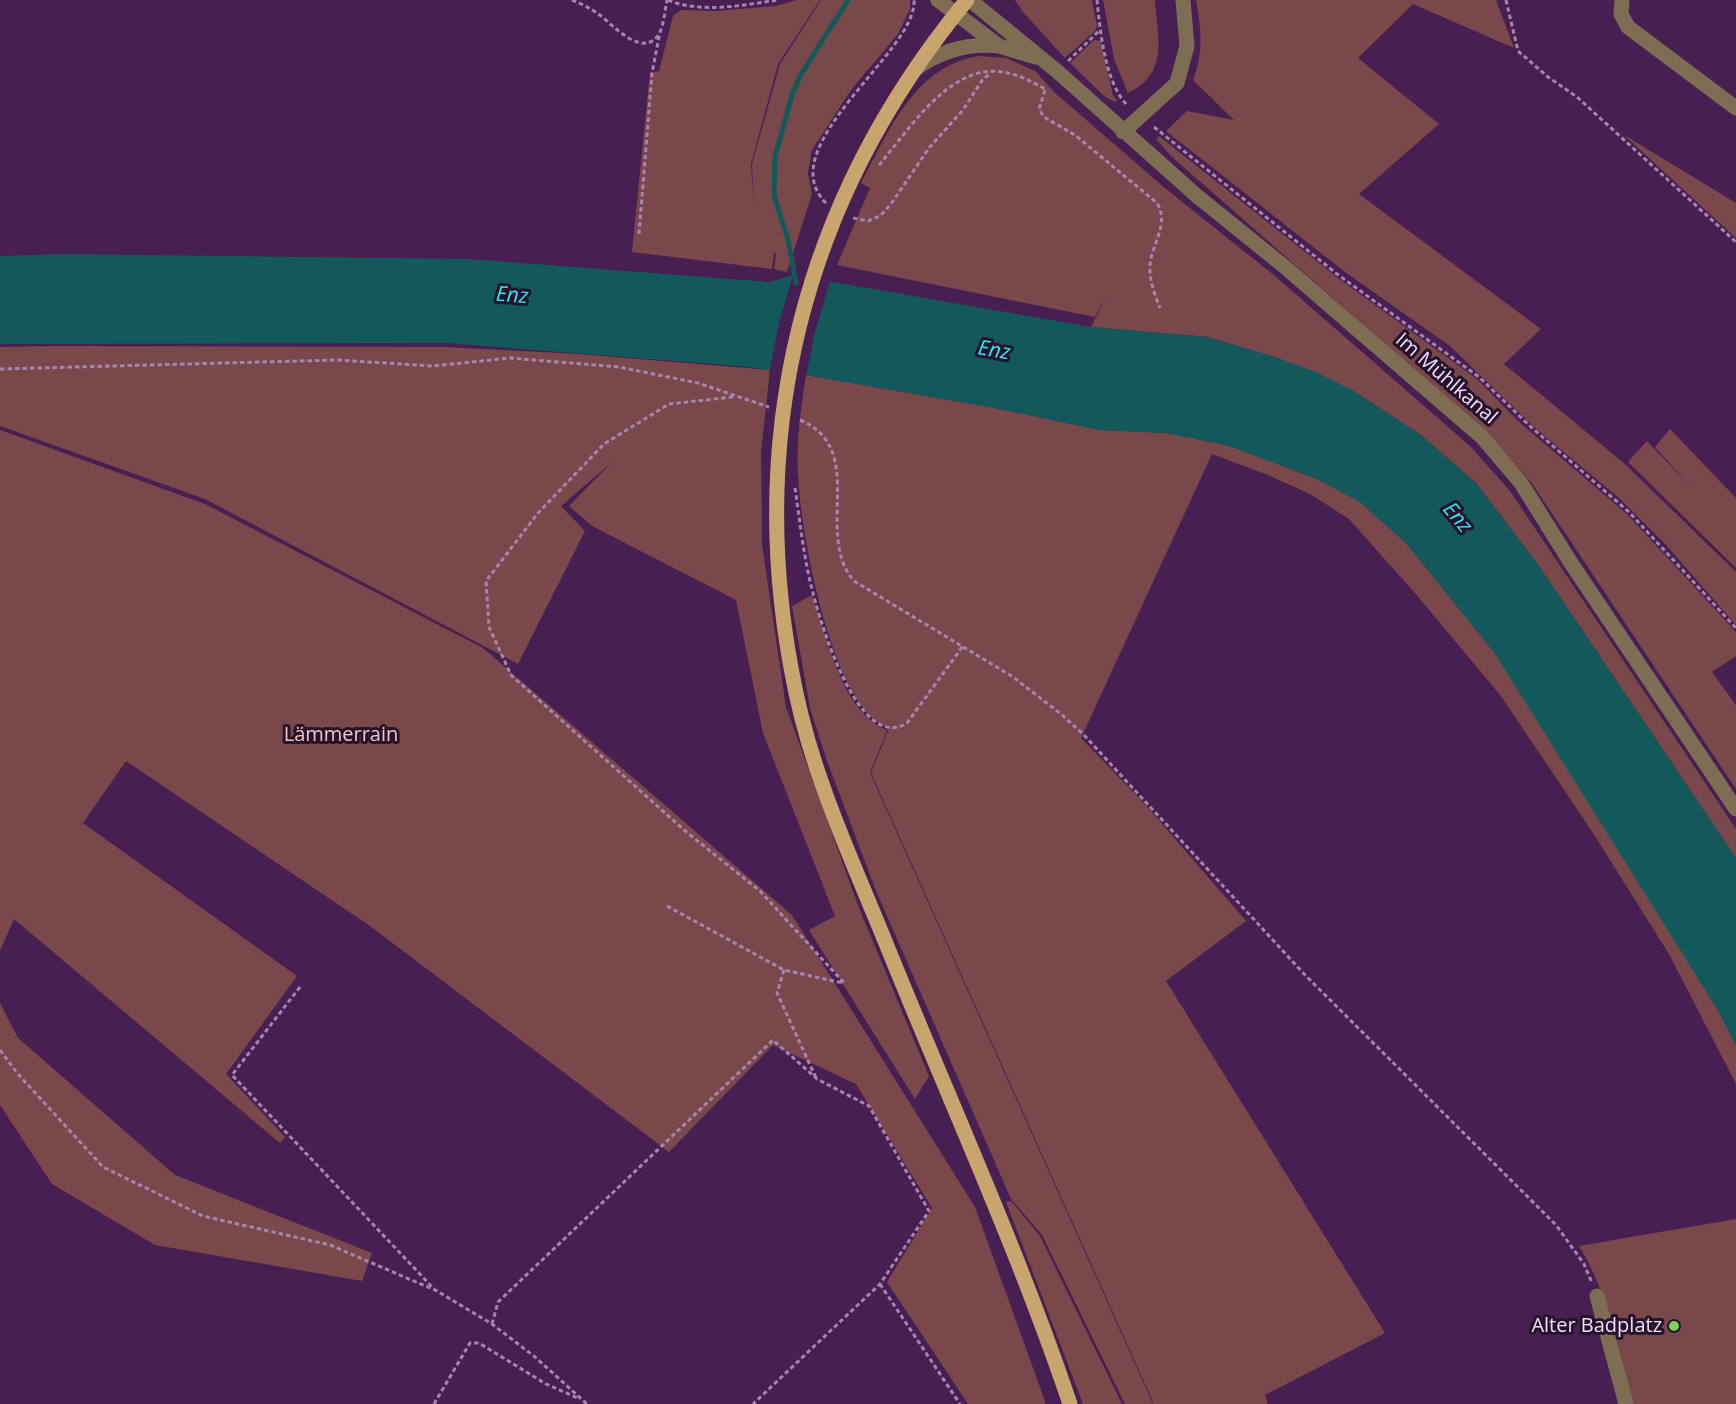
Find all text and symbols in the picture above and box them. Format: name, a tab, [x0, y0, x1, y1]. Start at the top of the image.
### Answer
water label: Enz	[495, 282, 529, 310]
street label: Im Mühlkanal	[1390, 328, 1502, 430]
water label: Enz	[976, 336, 1012, 366]
water label: Enz	[1437, 498, 1477, 538]
park label: Lämmerrain	[284, 723, 398, 747]
place label: Alter Badplatz	[1531, 1314, 1662, 1338]
marker: Alter Badplatz	[1667, 1319, 1681, 1333]

